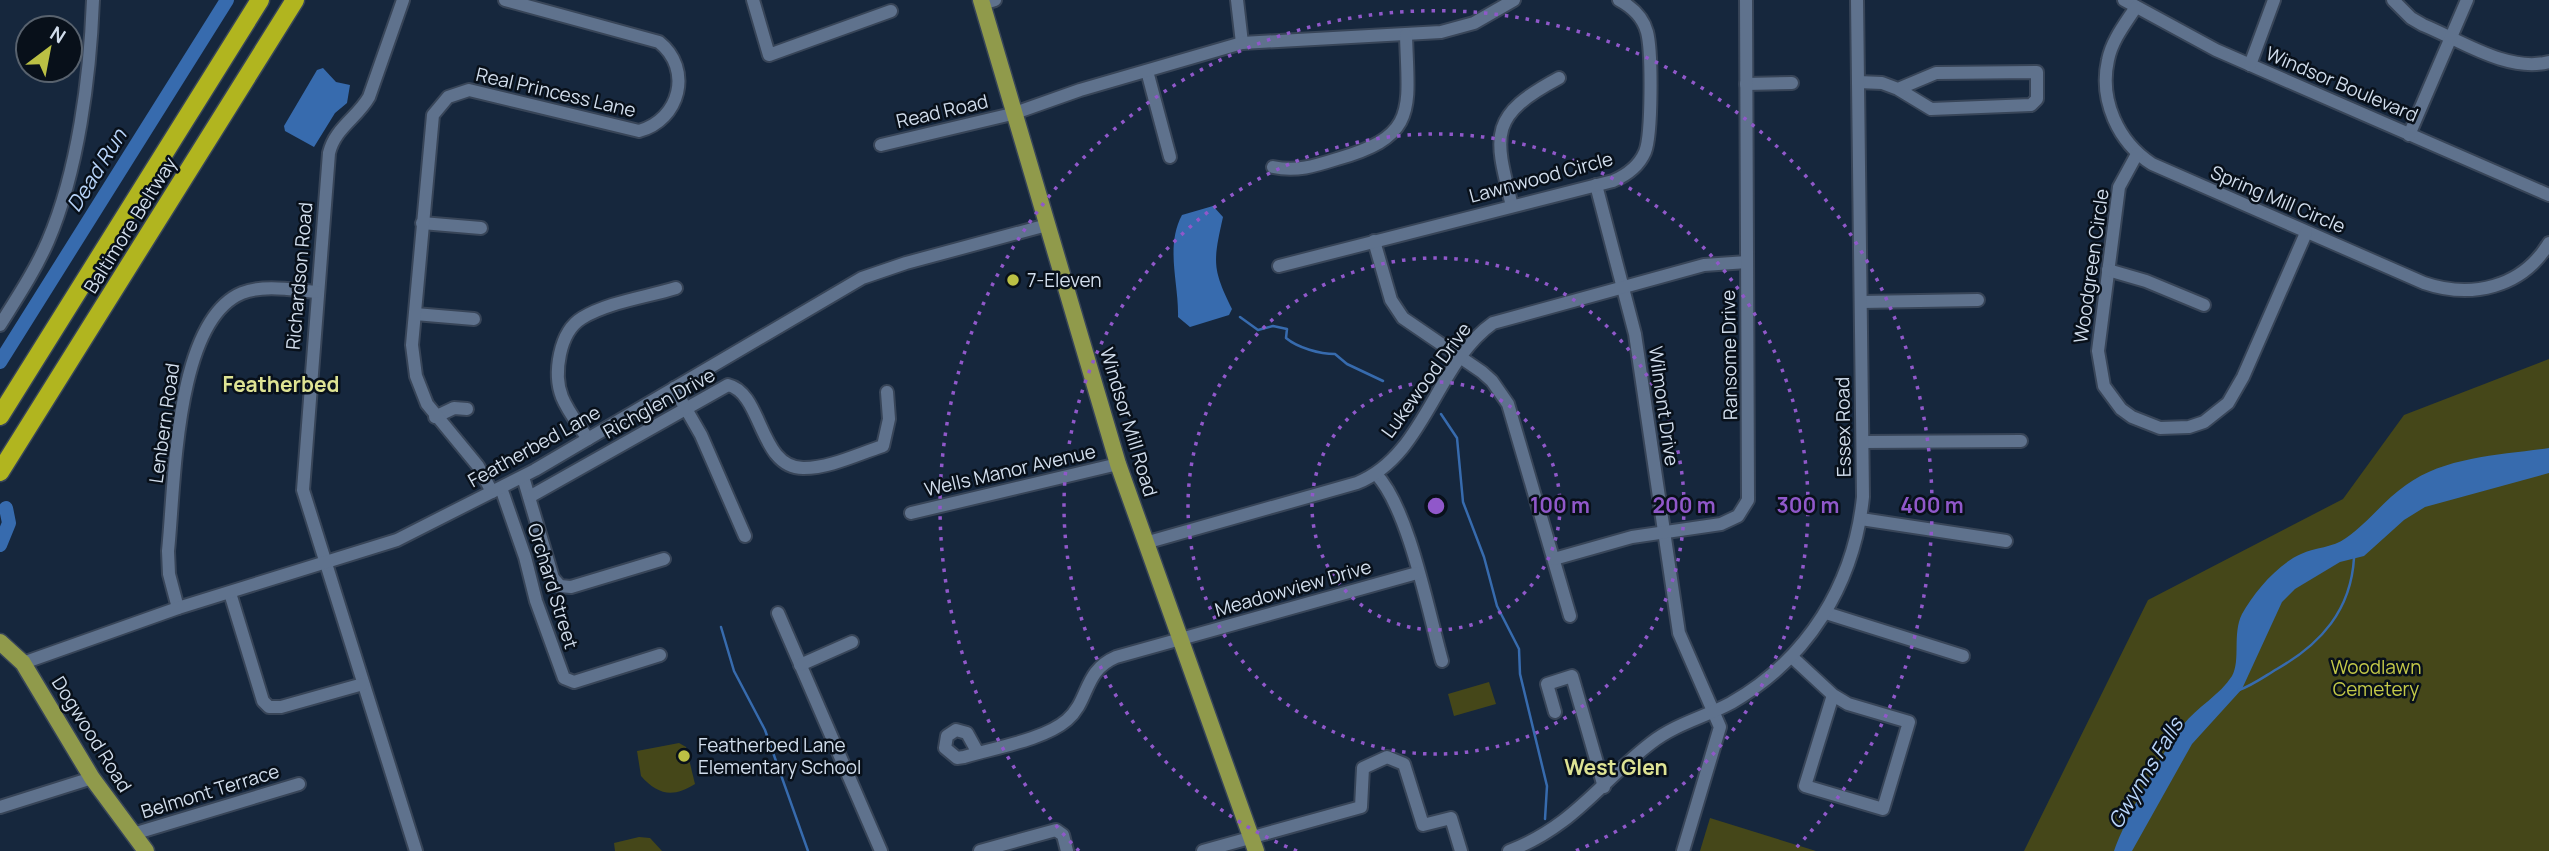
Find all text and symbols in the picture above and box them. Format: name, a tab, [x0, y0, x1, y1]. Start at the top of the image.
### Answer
north arrow	[14, 14, 84, 84]
text: N	[45, 20, 71, 49]
street label: Windsor Boulevard	[2262, 40, 2422, 128]
street label: Real Princess Lane	[473, 61, 639, 123]
street label: Read Road	[894, 88, 990, 134]
water label: Dead Run	[60, 122, 133, 217]
street label: Lawnwood Circle	[1466, 145, 1616, 209]
street label: Baltimore Beltway	[78, 152, 182, 298]
street label: Spring Mill Circle	[2207, 159, 2349, 239]
street label: Woodgreen Circle	[2067, 187, 2115, 345]
street label: Richardson Road	[280, 201, 318, 351]
place label: 7-Eleven	[1027, 267, 1102, 293]
marker: 7-Eleven	[1005, 272, 1021, 288]
street label: Ransome Drive	[1715, 290, 1743, 420]
street label: Lukewood Drive	[1375, 317, 1477, 443]
street label: Windsor Mill Road	[1094, 344, 1164, 500]
street label: Wilmont Drive	[1643, 344, 1685, 468]
street label: Lenbern Road	[143, 361, 185, 485]
street label: Richglen Drive	[598, 362, 720, 444]
district label: Featherbed	[223, 370, 340, 398]
street label: Essex Road	[1829, 377, 1857, 477]
street label: Featherbed Lane	[463, 399, 605, 493]
street label: Wells Manor Avenue	[922, 438, 1098, 502]
text: 100 m	[1530, 491, 1590, 519]
text: 200 m	[1652, 491, 1716, 519]
text: 300 m	[1777, 491, 1839, 519]
text: 400 m	[1900, 491, 1964, 519]
centre of rings	[1424, 494, 1448, 518]
street label: Orchard Street	[522, 520, 584, 652]
street label: Meadowview Drive	[1212, 553, 1374, 623]
park label: Woodlawn Cemetery	[2331, 654, 2421, 702]
street label: Dogwood Road	[46, 671, 138, 797]
water label: Gwynns Falls	[2101, 711, 2190, 834]
place label: Featherbed Lane Elementary School	[698, 732, 861, 780]
marker: Featherbed Lane Elementary School	[676, 748, 692, 764]
district label: West Glen	[1564, 753, 1668, 781]
street label: Belmont Terrace	[138, 758, 282, 824]

